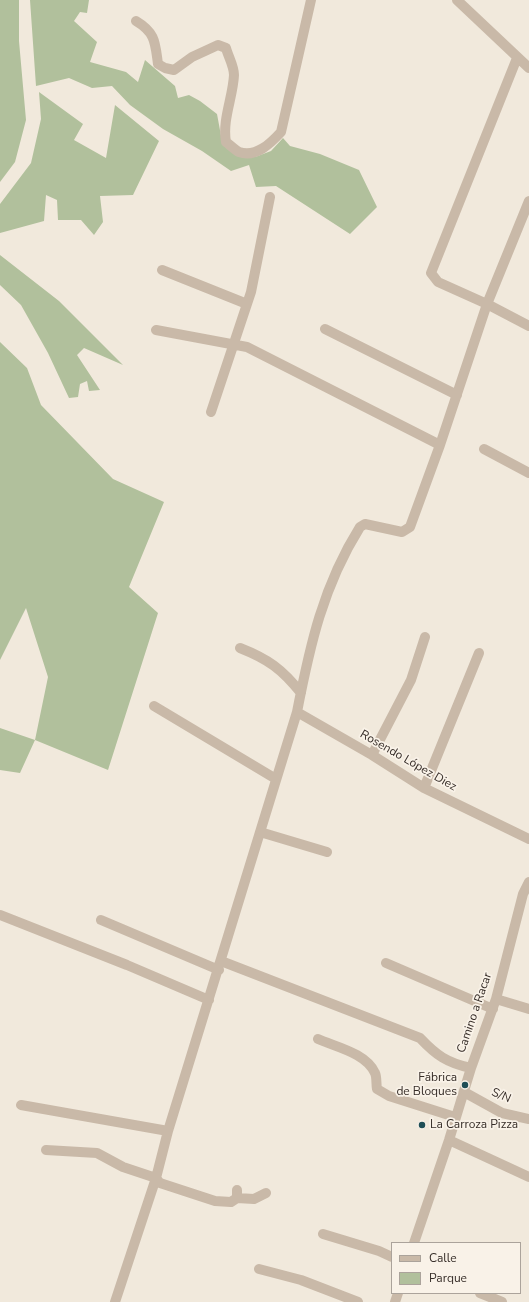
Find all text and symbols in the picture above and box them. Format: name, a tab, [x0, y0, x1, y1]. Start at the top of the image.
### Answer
street label: Rosendo López Diez	[357, 728, 459, 794]
street label: Camino a Racar	[455, 971, 495, 1055]
place label: Fábrica de Bloques	[396, 1071, 457, 1099]
marker: Fábrica de Bloques	[460, 1080, 470, 1090]
street label: S/N	[489, 1085, 513, 1107]
place label: La Carroza Pizza	[430, 1118, 518, 1132]
marker: La Carroza Pizza	[417, 1120, 427, 1130]
legend	[391, 1242, 521, 1294]
text: Calle	[429, 1250, 457, 1266]
text: Parque	[429, 1270, 467, 1286]

